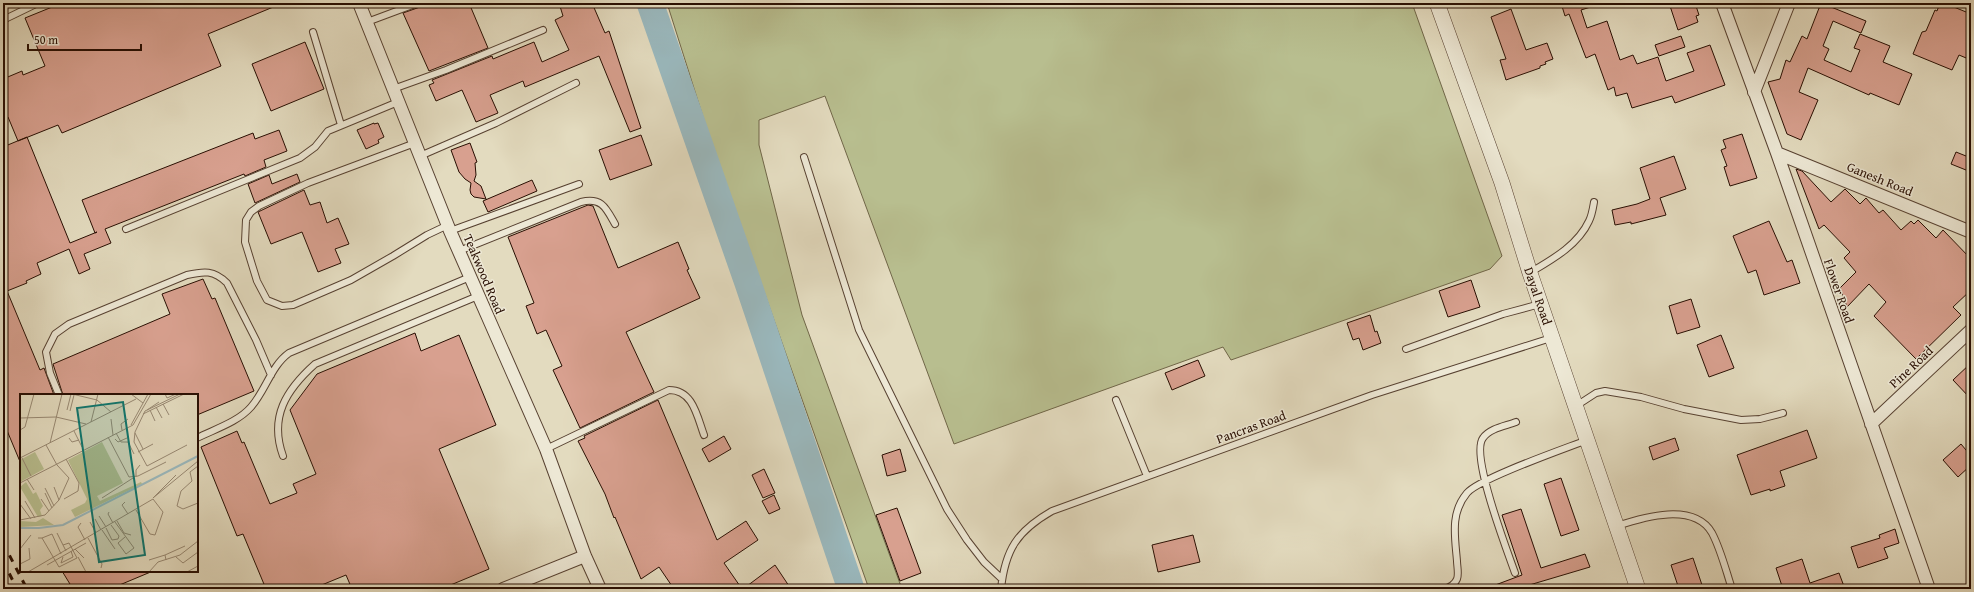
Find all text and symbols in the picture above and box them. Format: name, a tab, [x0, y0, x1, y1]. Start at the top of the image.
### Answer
scale bar	[28, 26, 141, 52]
text: 50 m	[34, 31, 58, 48]
street label: Ganesh Road	[1844, 157, 1916, 201]
street label: Teakwood Road	[459, 231, 509, 317]
street label: Flower Road	[1819, 256, 1859, 326]
street label: Dayal Road	[1519, 264, 1557, 328]
street label: Pine Road	[1885, 342, 1937, 392]
inset map	[20, 394, 198, 572]
street label: Pancras Road	[1214, 406, 1289, 448]

